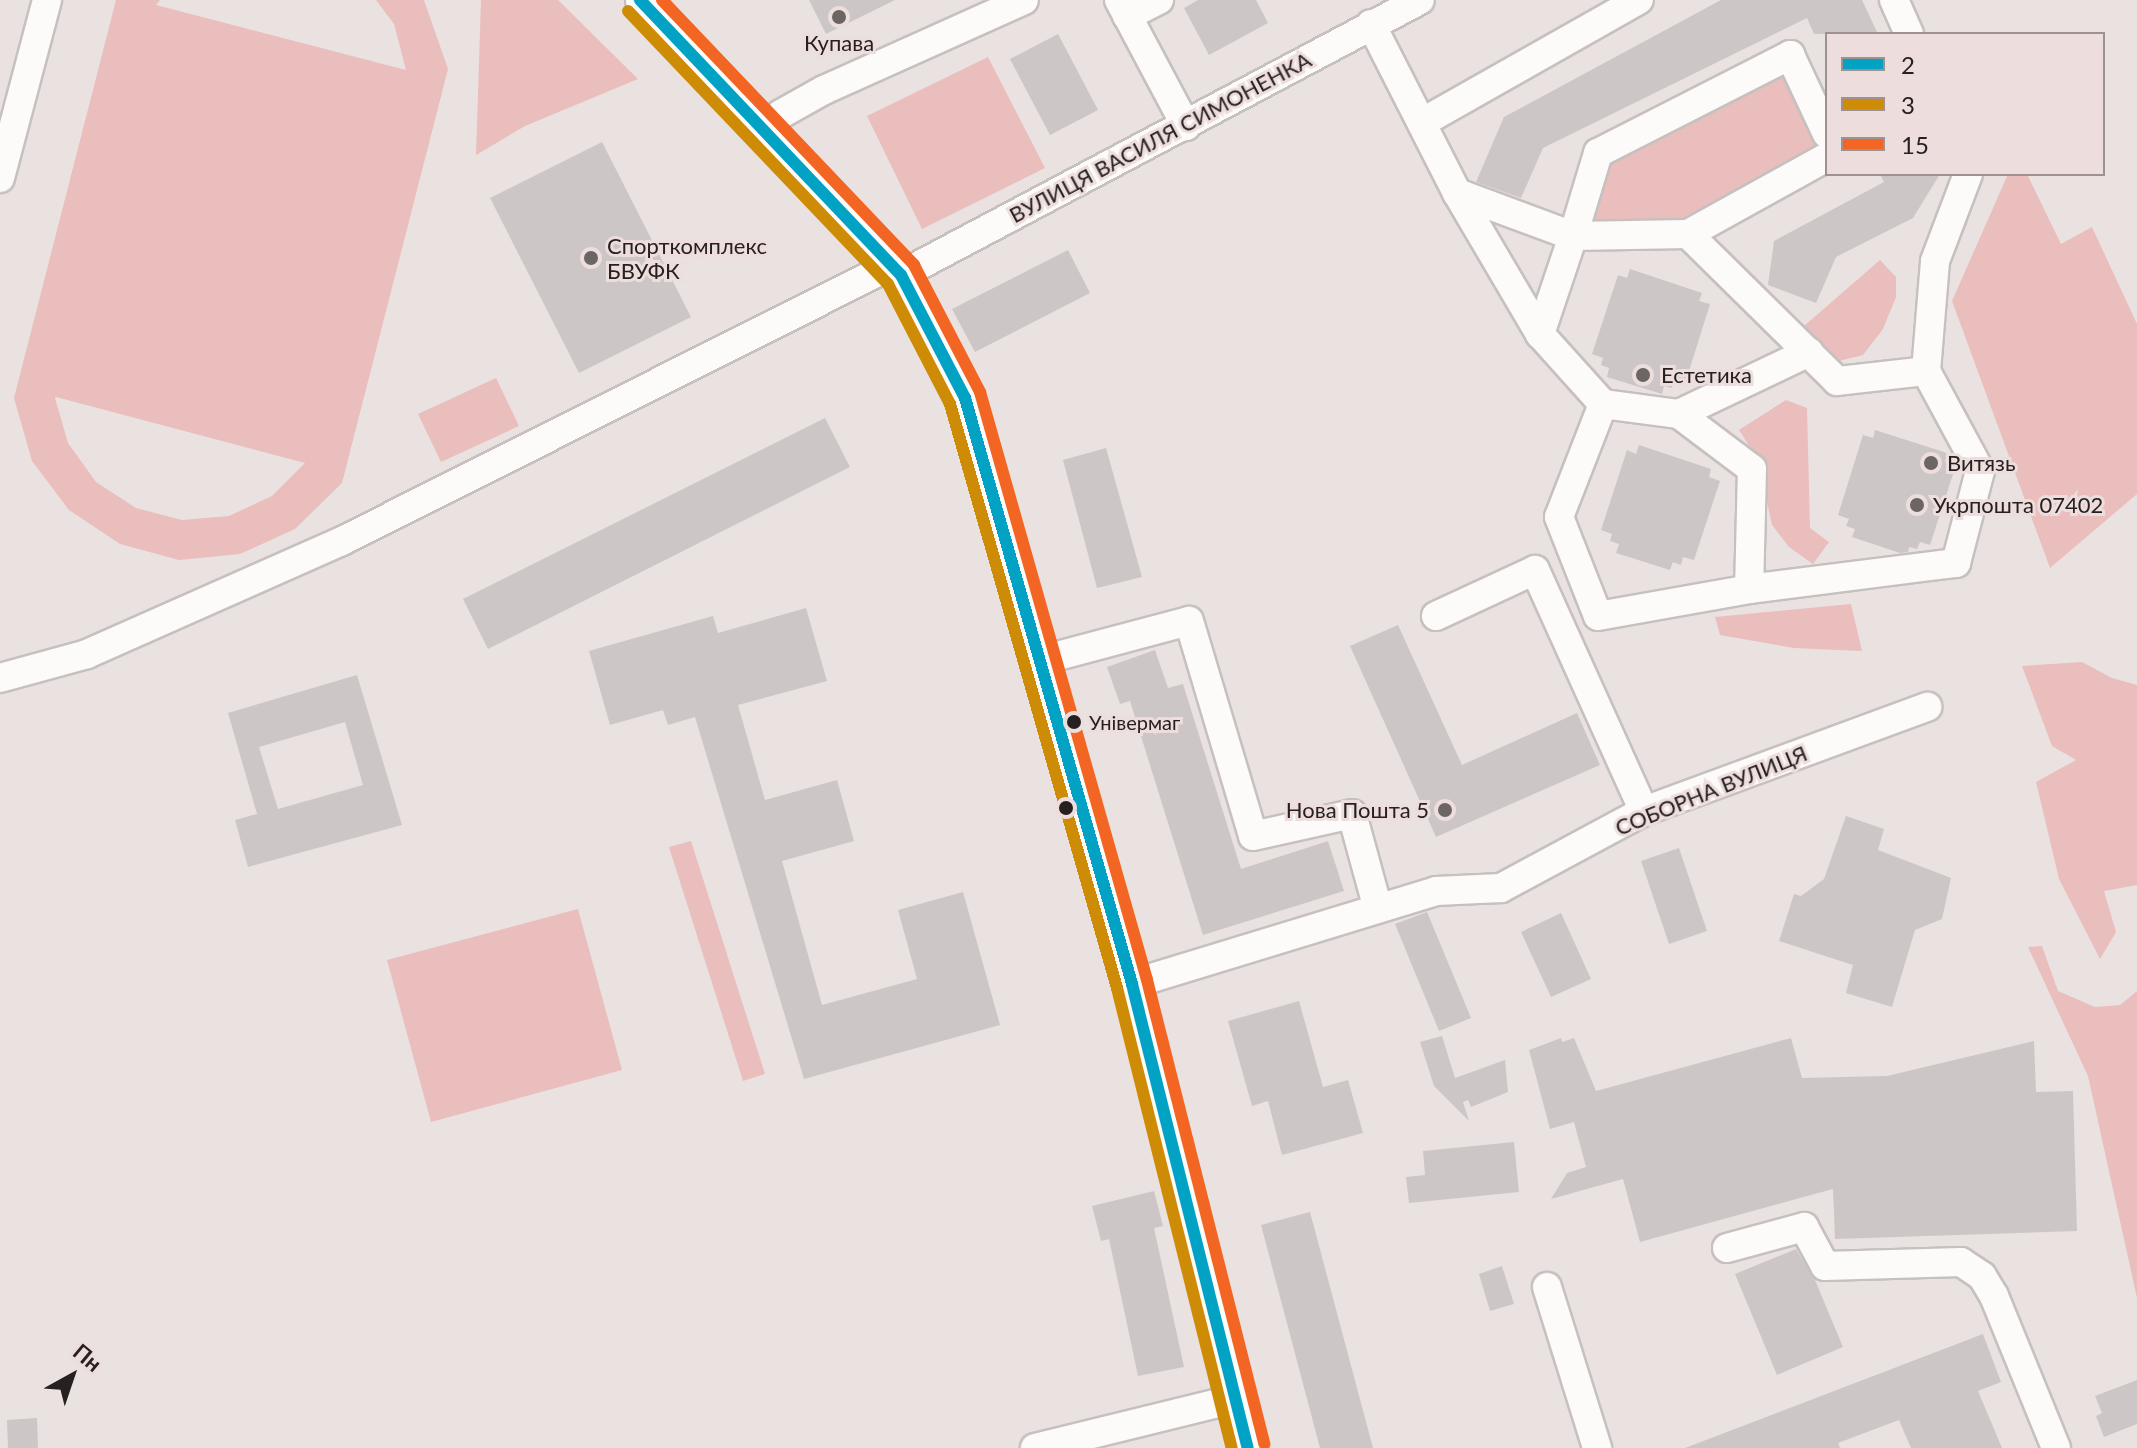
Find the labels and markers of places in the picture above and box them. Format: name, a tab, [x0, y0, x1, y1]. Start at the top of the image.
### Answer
marker: Купава	[830, 8, 848, 26]
place label: Купава	[804, 30, 874, 56]
place label: Спорткомплекс БВУФК	[607, 232, 767, 284]
marker: Спорткомплекс БВУФК	[582, 249, 600, 267]
place label: Естетика	[1661, 362, 1752, 388]
marker: Естетика	[1632, 364, 1654, 386]
place label: Витязь	[1947, 450, 2016, 476]
marker: Витязь	[1922, 454, 1940, 472]
place label: Укрпошта 07402	[1933, 492, 2103, 518]
marker: Укрпошта 07402	[1908, 496, 1926, 514]
place label: Універмаг	[1089, 710, 1180, 734]
marker: Універмаг	[1066, 714, 1082, 730]
place label: Нова Пошта 5	[1286, 797, 1429, 823]
unlabelled marker	[1058, 800, 1074, 816]
marker: Нова Пошта 5	[1436, 801, 1454, 819]

